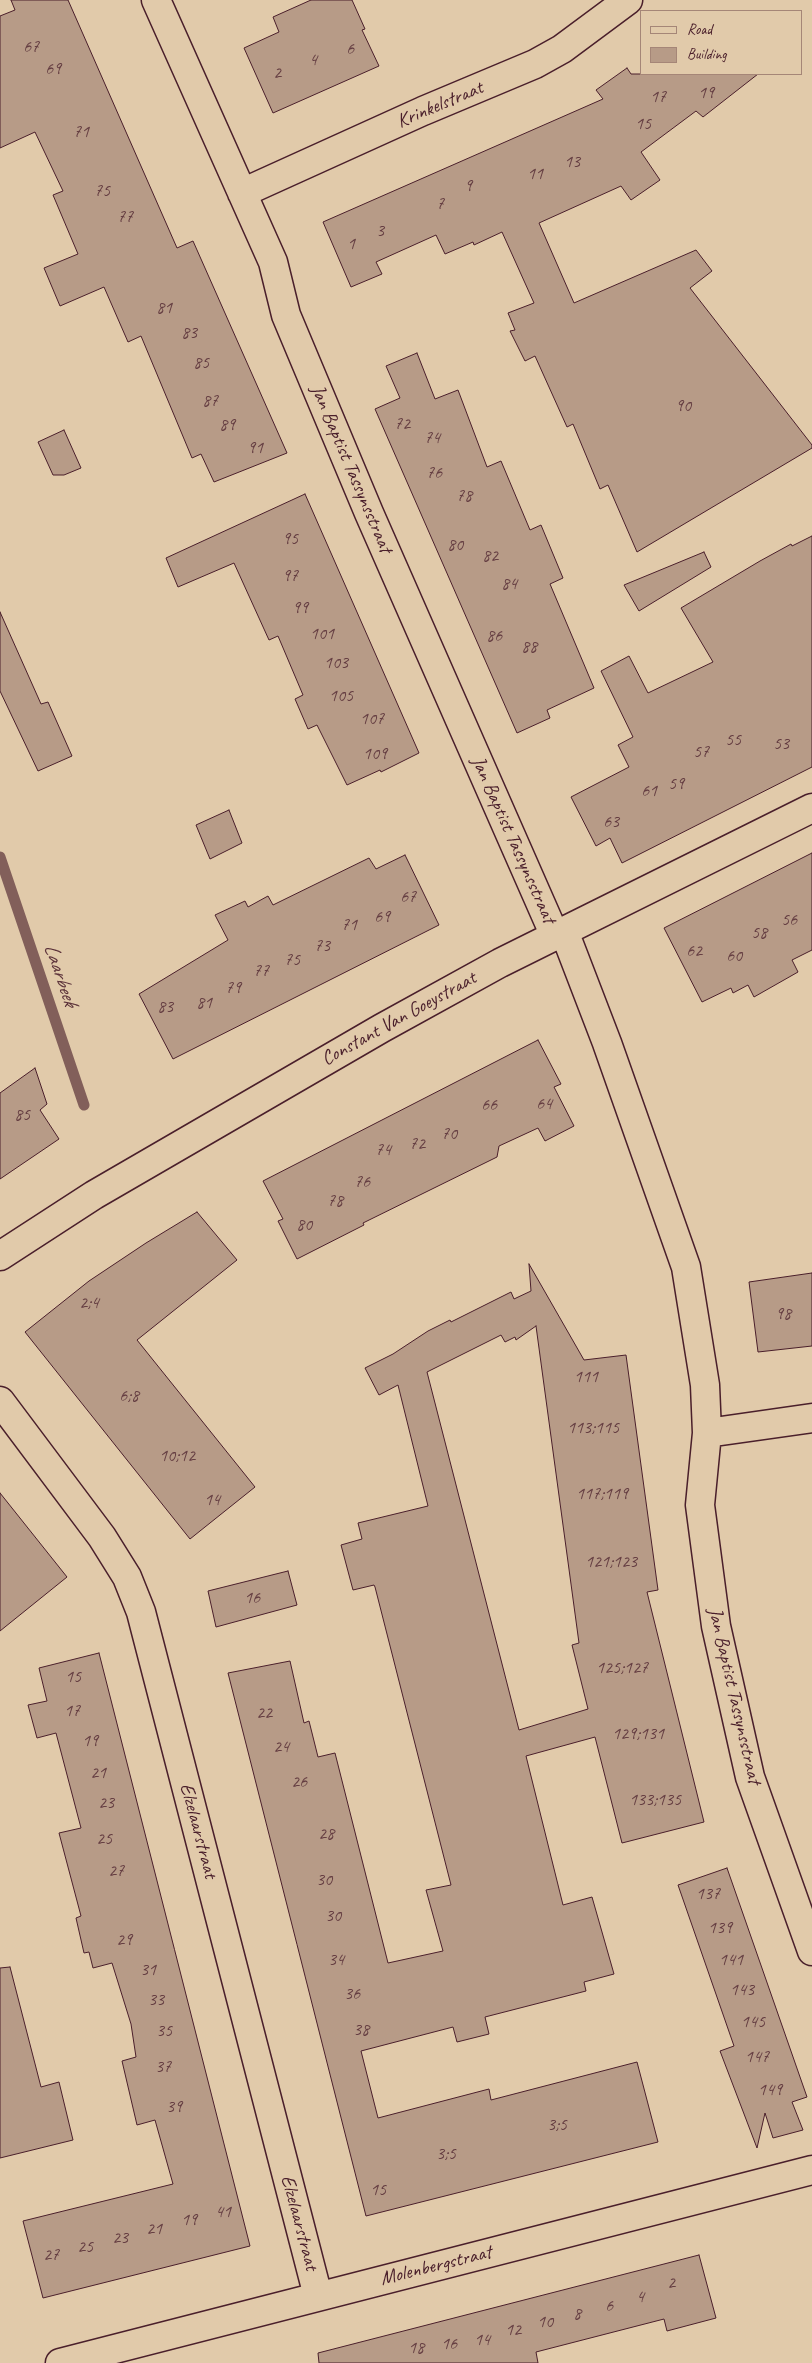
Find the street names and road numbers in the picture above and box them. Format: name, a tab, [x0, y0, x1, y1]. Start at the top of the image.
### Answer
street label: Krinkelstraat	[393, 76, 487, 134]
street label: Jan Baptist Tassynsstraat	[305, 381, 397, 557]
street label: Jan Baptist Tassynsstraat	[465, 753, 561, 927]
street label: Constant Van Goeystraat	[317, 967, 481, 1071]
street label: Jan Baptist Tassynsstraat	[702, 1605, 766, 1787]
street label: Elzelaarstraat	[174, 1781, 222, 1881]
street label: Elzelaarstraat	[275, 2173, 323, 2273]
street label: Molenbergstraat	[378, 2241, 494, 2291]

